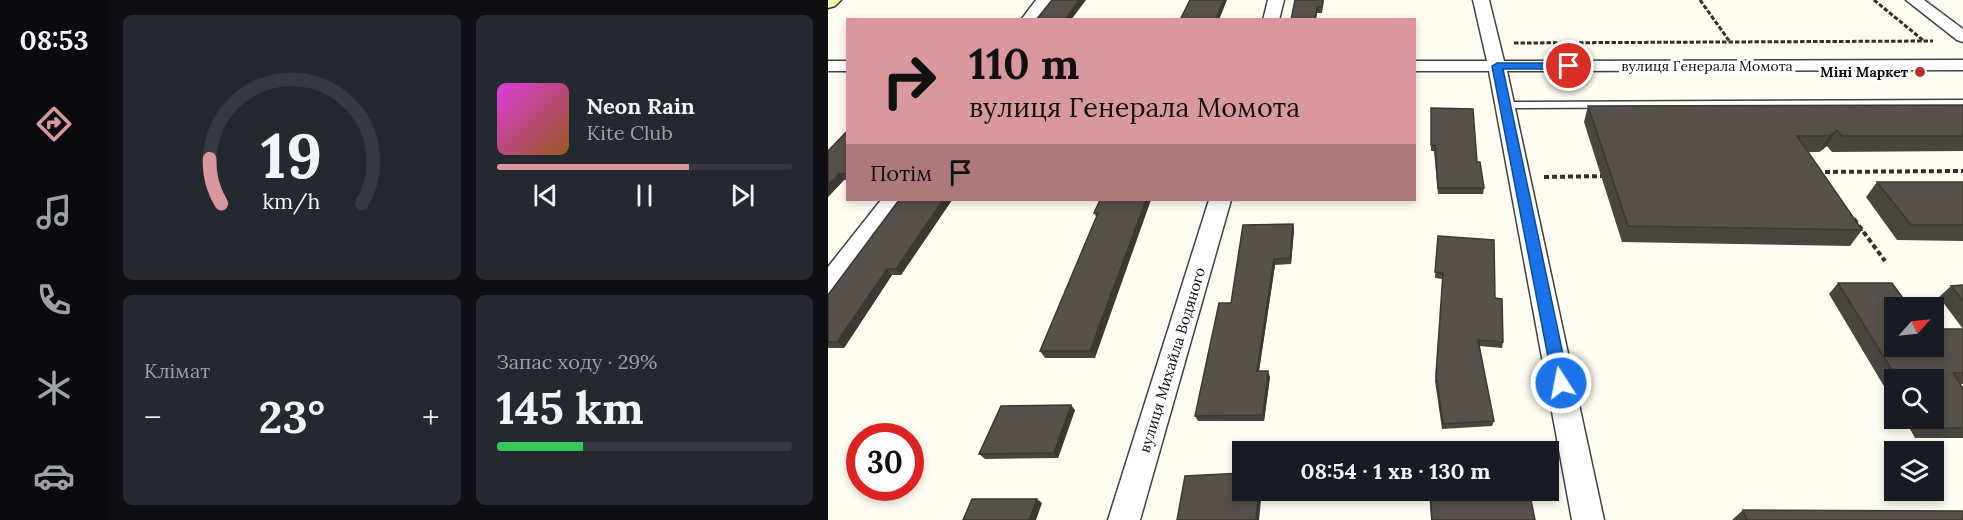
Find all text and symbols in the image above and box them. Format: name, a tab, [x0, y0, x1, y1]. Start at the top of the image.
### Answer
text: 08:53	[19, 23, 89, 57]
text: 110 m	[969, 37, 1080, 91]
pin	[1543, 40, 1594, 91]
icon: right	[870, 42, 948, 120]
icon: arrive	[1552, 49, 1585, 82]
street label: вулиця Генерала Момота	[1621, 57, 1793, 75]
place label: Міні Маркет	[1820, 63, 1909, 81]
marker: Міні Маркет	[1913, 65, 1927, 79]
text: вулиця Генерала Момота	[969, 90, 1300, 124]
text: Neon Rain	[587, 92, 695, 120]
icon: directions	[33, 103, 75, 145]
text: 19	[261, 116, 322, 196]
text: Kite Club	[587, 120, 673, 145]
icon: arrive	[944, 156, 977, 189]
text: Потім	[870, 159, 932, 187]
icon: previous	[529, 179, 562, 212]
icon: pause	[628, 179, 661, 212]
icon: next	[726, 179, 759, 212]
text: km/h	[263, 188, 321, 216]
icon: music	[33, 191, 75, 233]
street label: вулиця Михайла Водяного	[1135, 265, 1209, 455]
icon: phone	[33, 279, 75, 321]
north arrow	[1884, 297, 1944, 357]
map controls	[1884, 297, 1944, 501]
text: Запас ходу · 29%	[497, 349, 658, 374]
position arrow	[1529, 351, 1593, 415]
text: Клімат	[144, 358, 210, 383]
icon: climate	[33, 367, 75, 409]
button: search	[1884, 369, 1944, 429]
text: 145 km	[497, 379, 644, 436]
text: 23°	[259, 388, 325, 445]
text: −	[144, 396, 162, 438]
text: +	[422, 396, 439, 438]
speed limit sign: 30	[846, 423, 924, 501]
button: layers	[1884, 441, 1944, 501]
icon: car	[33, 455, 75, 497]
text: 08:54 · 1 хв · 130 m	[1300, 457, 1491, 485]

